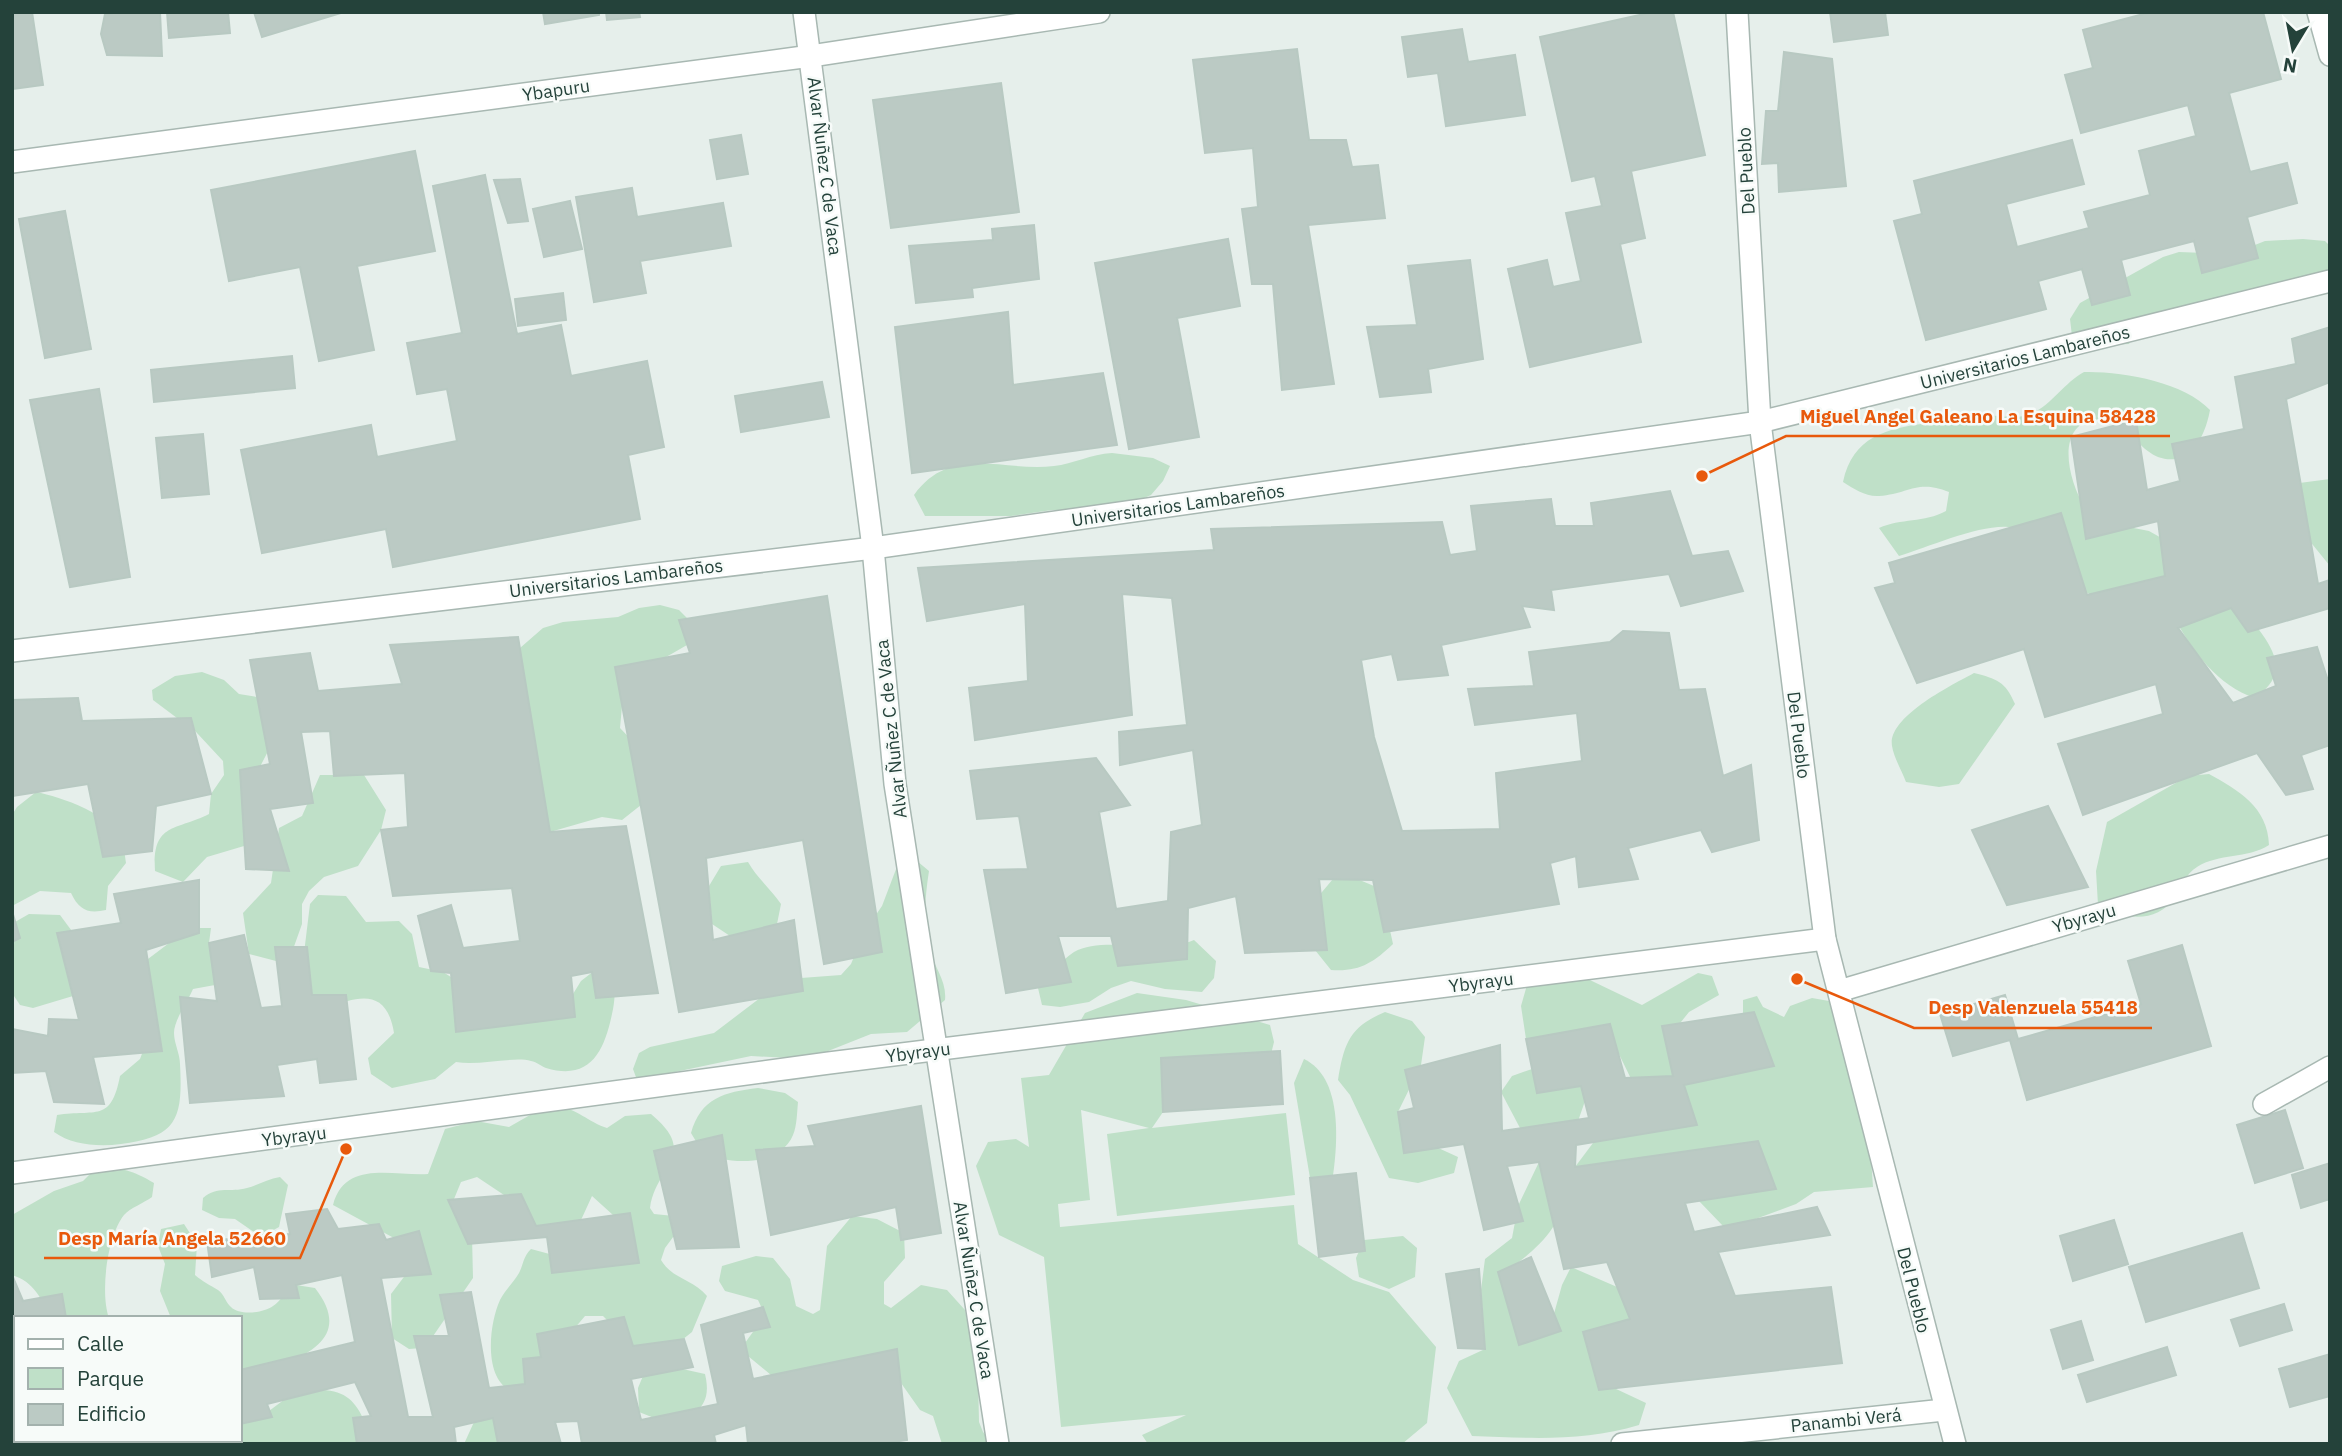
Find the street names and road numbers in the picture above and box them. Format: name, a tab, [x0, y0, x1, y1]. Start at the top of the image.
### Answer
street label: Ybapuru	[521, 74, 591, 106]
street label: Alvar Ñuñez C de Vaca	[803, 75, 847, 257]
street label: Del Pueblo	[1732, 127, 1760, 215]
street label: Universitarios Lambareños	[1918, 320, 2132, 394]
street label: Universitarios Lambareños	[1070, 479, 1286, 531]
street label: Universitarios Lambareños	[508, 553, 724, 603]
street label: Alvar Ñuñez C de Vaca	[870, 638, 912, 820]
street label: Del Pueblo	[1782, 690, 1816, 780]
street label: Ybyrayu	[2050, 898, 2118, 938]
street label: Ybyrayu	[1447, 967, 1515, 997]
street label: Ybyrayu	[884, 1037, 952, 1067]
street label: Ybyrayu	[260, 1121, 328, 1151]
street label: Alvar Ñuñez C de Vaca	[949, 1199, 999, 1381]
street label: Del Pueblo	[1892, 1245, 1936, 1335]
street label: Panambi Verá	[1789, 1403, 1903, 1437]

